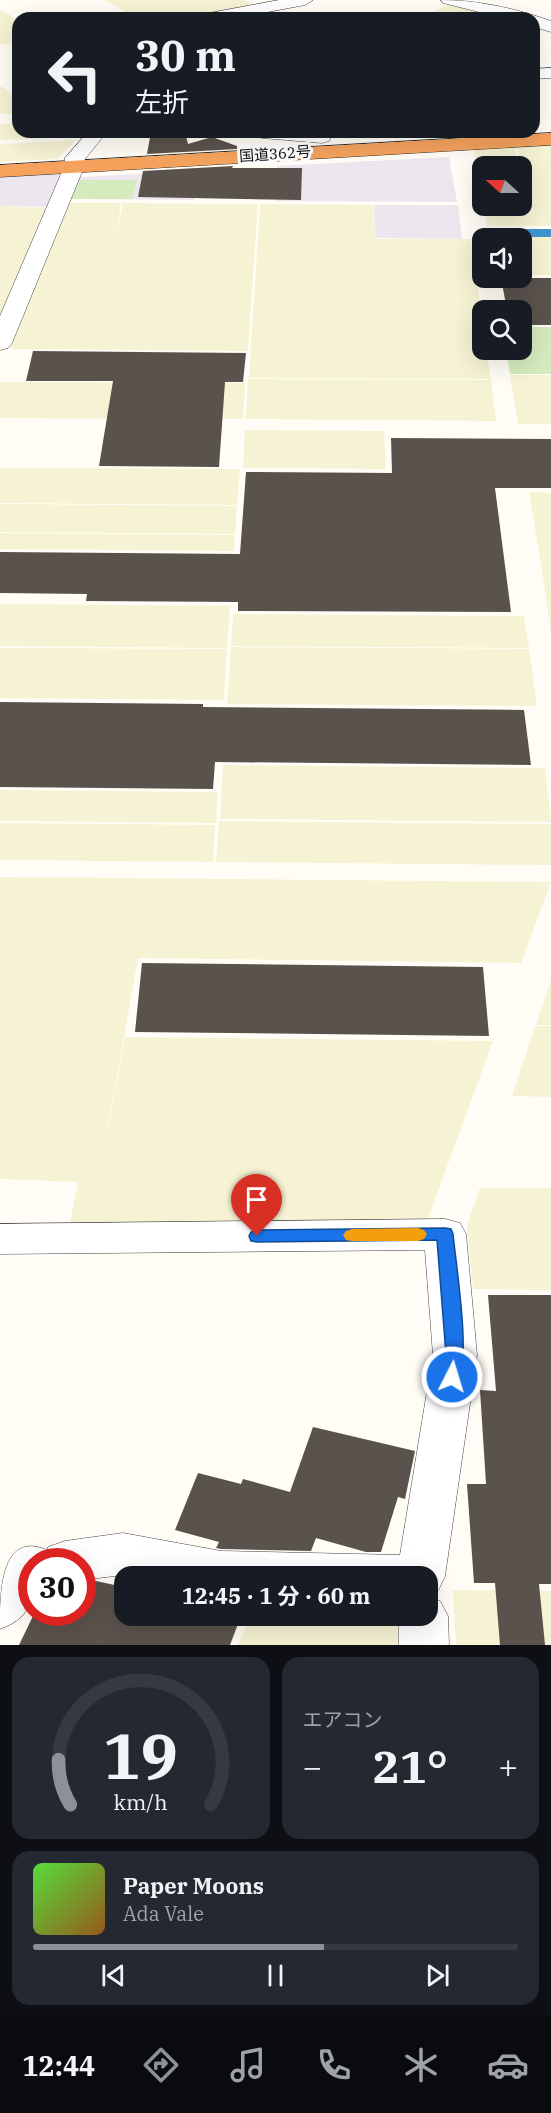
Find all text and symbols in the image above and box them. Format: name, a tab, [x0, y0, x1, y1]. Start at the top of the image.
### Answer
text: 30 m	[135, 28, 236, 83]
icon: left	[36, 36, 114, 114]
text: 左折	[135, 84, 189, 119]
street label: 国道362号	[238, 142, 312, 165]
north arrow	[472, 156, 532, 216]
map controls	[472, 156, 532, 360]
button: sound	[472, 228, 532, 288]
button: search	[472, 300, 532, 360]
pin	[231, 1174, 282, 1236]
icon: arrive	[240, 1183, 273, 1216]
position arrow	[420, 1345, 484, 1409]
speed limit sign: 30	[18, 1548, 96, 1626]
text: 12:45 · 1 分 · 60 m	[182, 1581, 370, 1610]
text: エアコン	[303, 1706, 383, 1733]
text: 19	[103, 1715, 178, 1796]
text: 21°	[373, 1737, 448, 1795]
text: −	[303, 1745, 322, 1788]
text: +	[498, 1745, 518, 1788]
text: km/h	[114, 1788, 168, 1816]
text: Paper Moons	[123, 1871, 264, 1900]
text: Ada Vale	[123, 1900, 204, 1927]
icon: previous	[97, 1959, 130, 1992]
icon: pause	[259, 1959, 292, 1992]
icon: next	[421, 1959, 454, 1992]
icon: directions	[140, 2044, 182, 2086]
icon: music	[227, 2044, 269, 2086]
icon: phone	[313, 2044, 355, 2086]
icon: climate	[400, 2044, 442, 2086]
icon: car	[487, 2044, 529, 2086]
text: 12:44	[22, 2048, 95, 2083]

